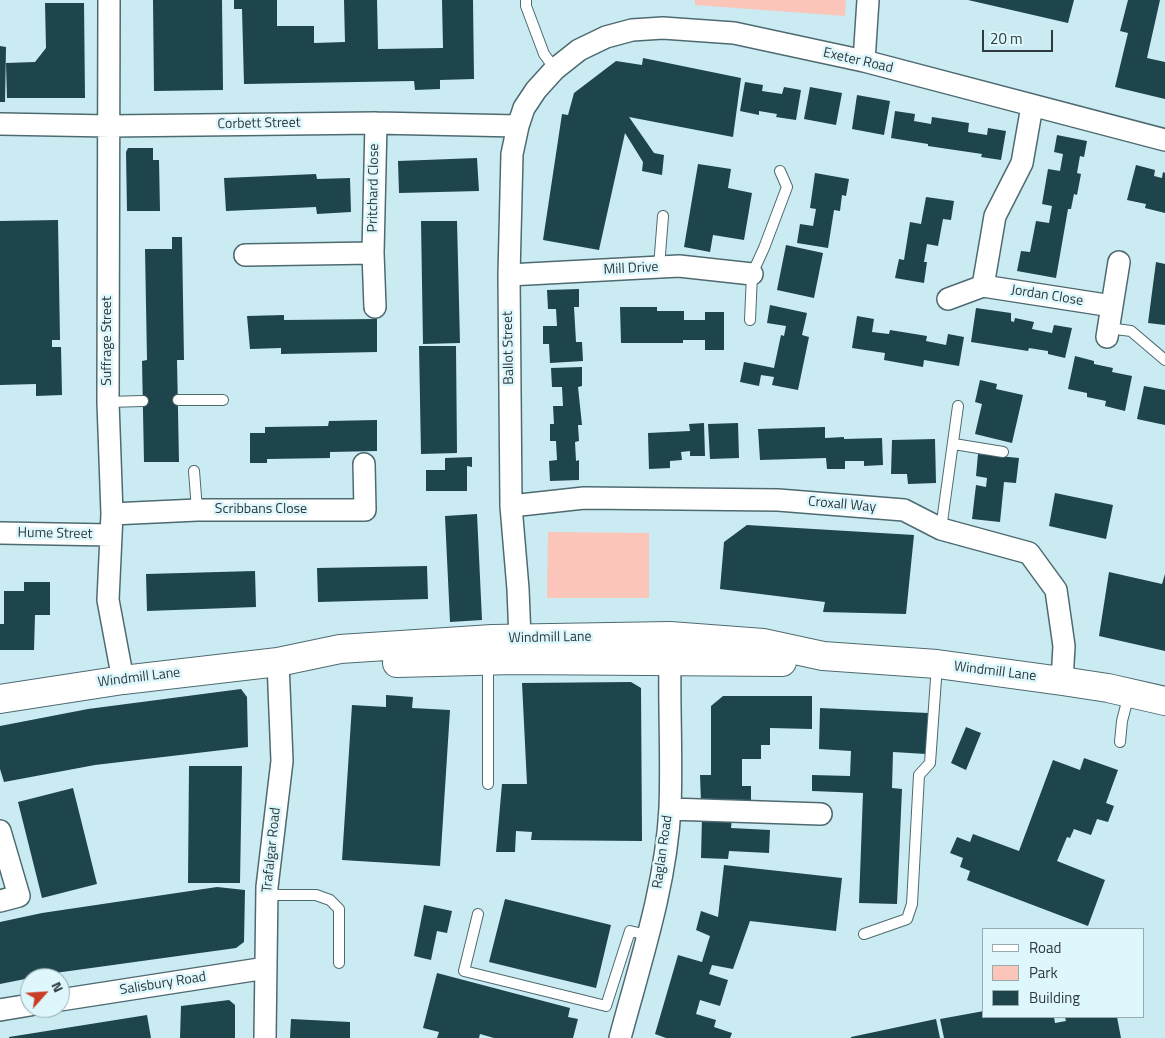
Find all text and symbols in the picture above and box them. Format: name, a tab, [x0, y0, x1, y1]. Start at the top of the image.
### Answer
scale bar	[985, 20, 1056, 52]
text: 20 m	[990, 27, 1023, 50]
street label: Exeter Road	[821, 45, 895, 77]
street label: Corbett Street	[217, 115, 301, 133]
street label: Pritchard Close	[365, 143, 383, 233]
street label: Mill Drive	[603, 259, 659, 279]
street label: Jordan Close	[1010, 282, 1084, 310]
street label: Suffrage Street	[100, 296, 116, 386]
street label: Ballot Street	[500, 311, 518, 385]
street label: Croxall Way	[807, 494, 877, 516]
street label: Scribbans Close	[215, 502, 307, 518]
street label: Hume Street	[17, 525, 93, 543]
street label: Windmill Lane	[508, 629, 592, 647]
street label: Windmill Lane	[953, 659, 1037, 685]
street label: Windmill Lane	[97, 665, 181, 691]
street label: Trafalgar Road	[259, 807, 285, 893]
street label: Raglan Road	[650, 814, 676, 890]
legend	[982, 928, 1145, 1018]
text: Road	[1029, 936, 1061, 959]
text: Park	[1029, 961, 1058, 984]
north arrow	[20, 968, 70, 1018]
street label: Salisbury Road	[119, 969, 207, 999]
text: N	[46, 978, 70, 996]
text: Building	[1029, 986, 1080, 1009]

